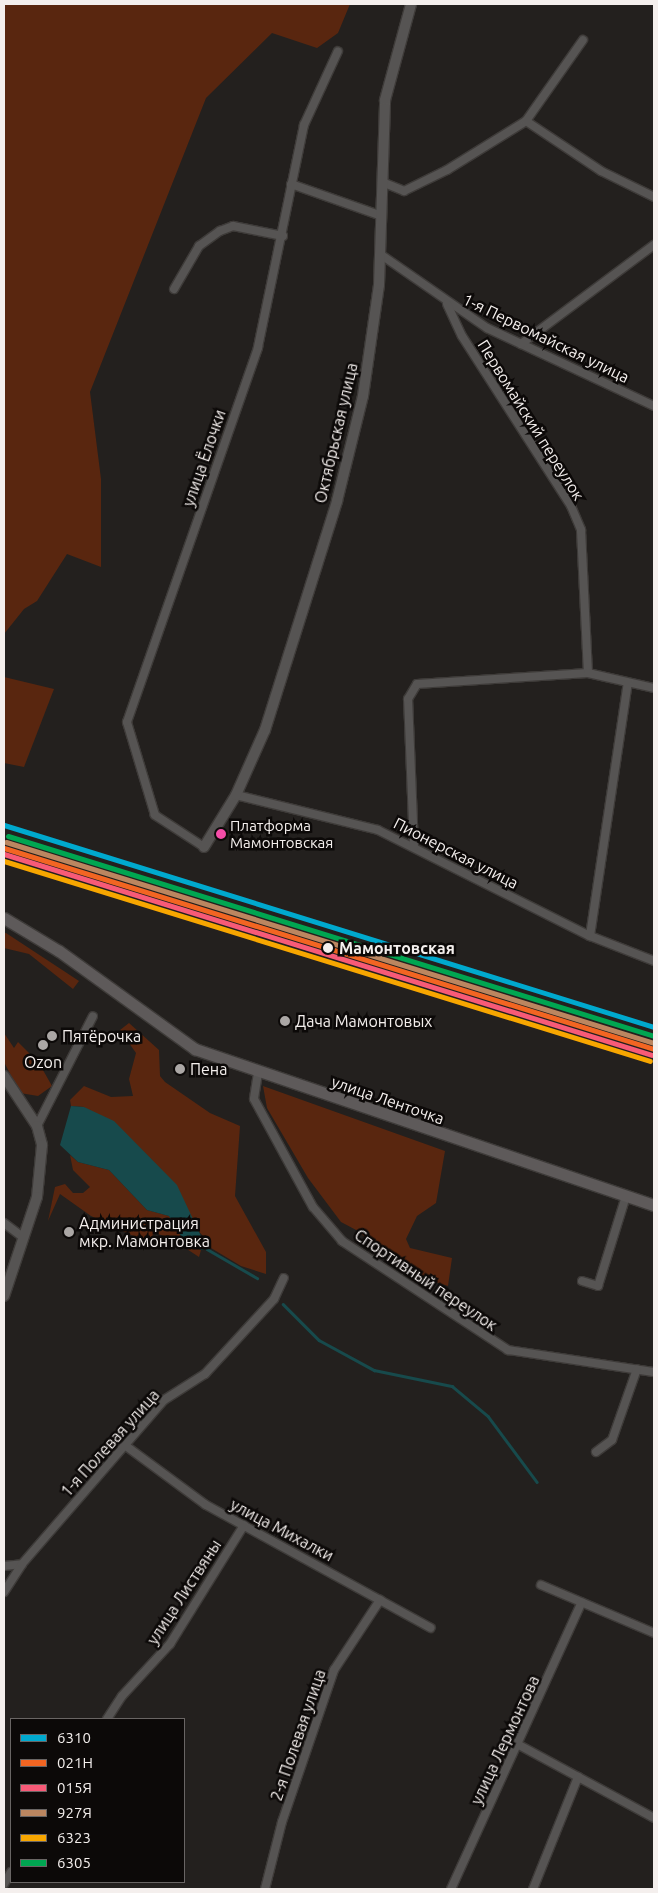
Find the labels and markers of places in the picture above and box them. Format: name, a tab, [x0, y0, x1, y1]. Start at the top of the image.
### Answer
place label: Платформа Мамонтовская	[230, 816, 333, 851]
marker: Платформа Мамонтовская	[216, 829, 226, 839]
place label: Мамонтовская	[339, 938, 455, 958]
marker: Мамонтовская	[321, 941, 335, 955]
place label: Дача Мамонтовых	[295, 1011, 432, 1031]
marker: Дача Мамонтовых	[279, 1015, 291, 1027]
place label: Пятёрочка	[62, 1026, 141, 1046]
marker: Пятёрочка	[46, 1030, 58, 1042]
marker: Ozon	[37, 1039, 49, 1051]
place label: Ozon	[24, 1052, 62, 1072]
place label: Пена	[190, 1059, 227, 1079]
marker: Пена	[174, 1063, 186, 1075]
place label: Администрация мкр. Мамонтовка	[79, 1213, 210, 1251]
marker: Администрация мкр. Мамонтовка	[63, 1226, 75, 1238]

